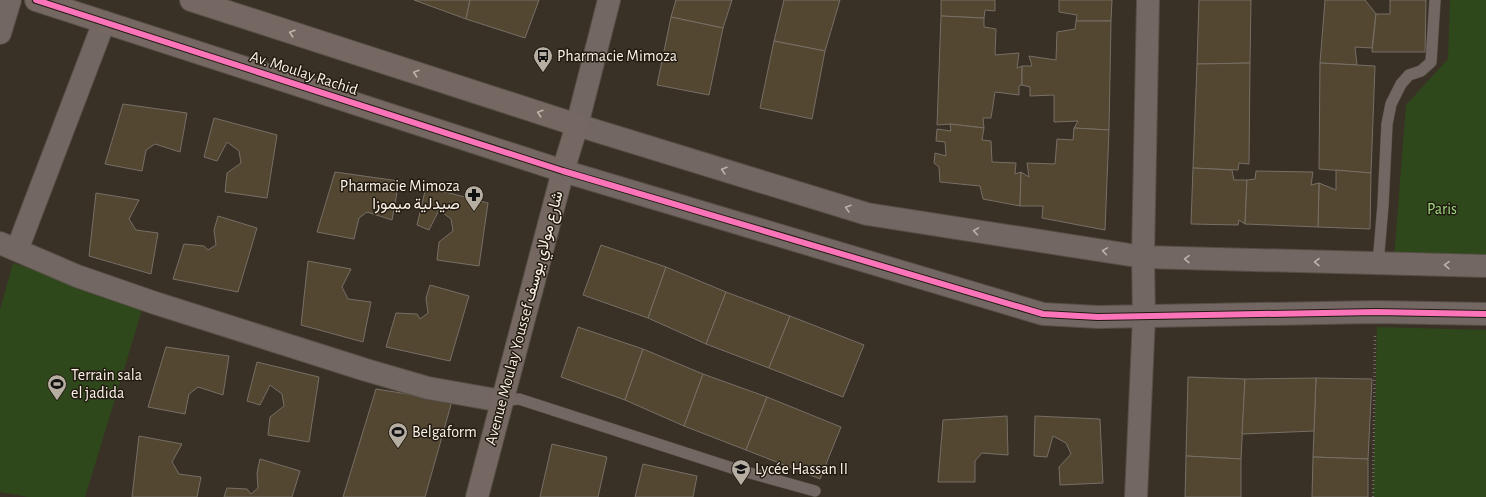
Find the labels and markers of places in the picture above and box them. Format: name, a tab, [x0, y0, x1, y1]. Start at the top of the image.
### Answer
bus stop icon: Pharmacie Mimoza	[532, 45, 554, 73]
place label: Pharmacie Mimoza	[557, 48, 677, 64]
place label: Pharmacie Mimoza صيدلية ميموزا	[340, 178, 460, 214]
pharmacy icon: Pharmacie Mimoza صيدلية ميموزا	[463, 184, 485, 212]
place label: Terrain sala el jadida	[71, 367, 142, 402]
sports icon: Terrain sala el jadida	[46, 373, 68, 401]
sports icon: Belgaform	[387, 421, 409, 449]
place label: Belgaform	[412, 424, 477, 440]
school or university icon: Lycée Hassan II	[730, 458, 752, 486]
place label: Lycée Hassan II	[755, 461, 848, 478]

